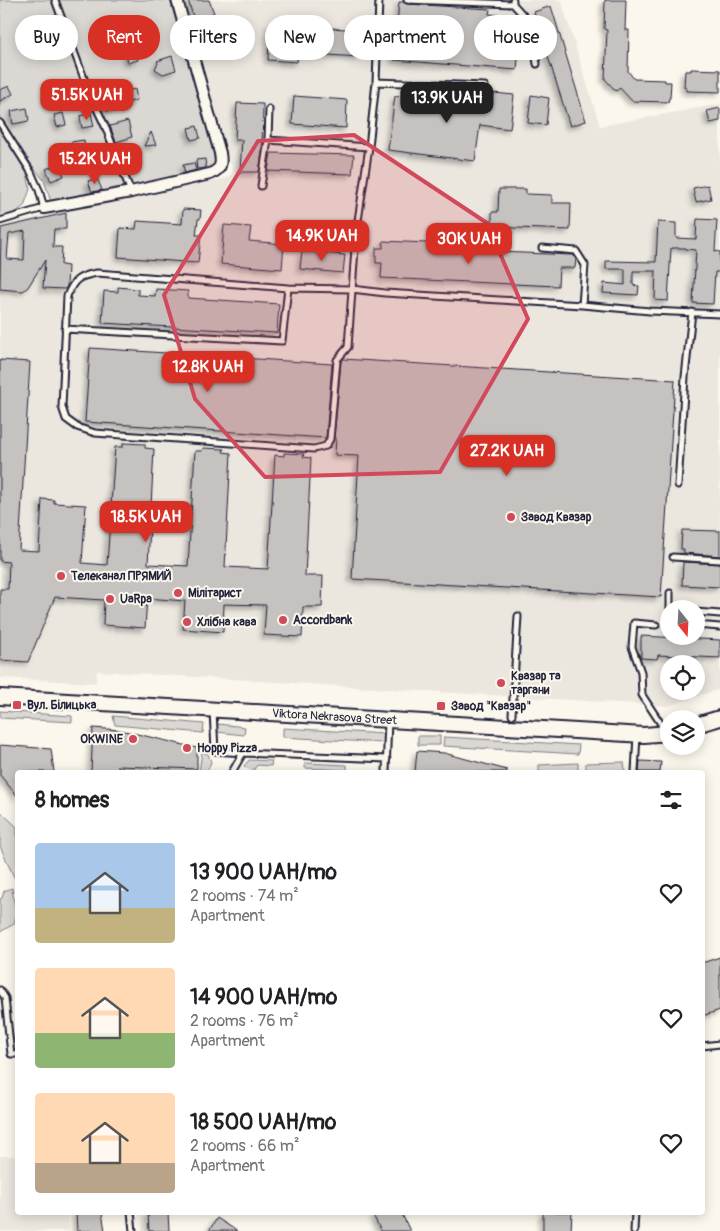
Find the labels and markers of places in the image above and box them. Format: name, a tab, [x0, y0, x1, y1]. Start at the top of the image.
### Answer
pin: 51.5K UAH	[30, 78, 144, 121]
pin: 13.9K UAH	[390, 82, 504, 124]
pin: 15.2K UAH	[38, 142, 152, 185]
pin: 14.9K UAH	[265, 220, 379, 262]
pin: 30K UAH	[423, 222, 515, 265]
pin: 12.8K UAH	[151, 350, 265, 393]
pin: 27.2K UAH	[450, 434, 564, 477]
pin: 18.5K UAH	[89, 500, 203, 543]
place label: Завод Квазар	[521, 510, 592, 525]
marker: Завод Квазар	[505, 511, 517, 523]
place label: Телеканал ПРЯМИЙ	[70, 568, 172, 584]
marker: Телеканал ПРЯМИЙ	[55, 570, 67, 582]
place label: Мілітарист	[188, 586, 243, 601]
marker: Мілітарист	[172, 587, 184, 599]
place label: UaRpa	[120, 592, 152, 607]
marker: UaRpa	[104, 593, 116, 605]
place label: Accordbank	[293, 613, 353, 628]
marker: Accordbank	[277, 614, 289, 626]
place label: Хлібна кава	[197, 615, 257, 630]
marker: Хлібна кава	[181, 616, 193, 628]
place label: Квазар та таргани	[511, 669, 561, 698]
marker: Квазар та таргани	[495, 677, 507, 689]
place label: Вул. Білицька	[27, 698, 97, 713]
marker: Вул. Білицька	[11, 699, 23, 711]
place label: Завод "Квазар"	[451, 699, 531, 714]
marker: Завод "Квазар"	[435, 700, 447, 712]
place label: OKWINE	[80, 732, 124, 747]
marker: OKWINE	[127, 733, 139, 745]
place label: Hoppy Pizza	[197, 741, 257, 756]
marker: Hoppy Pizza	[181, 742, 193, 754]

